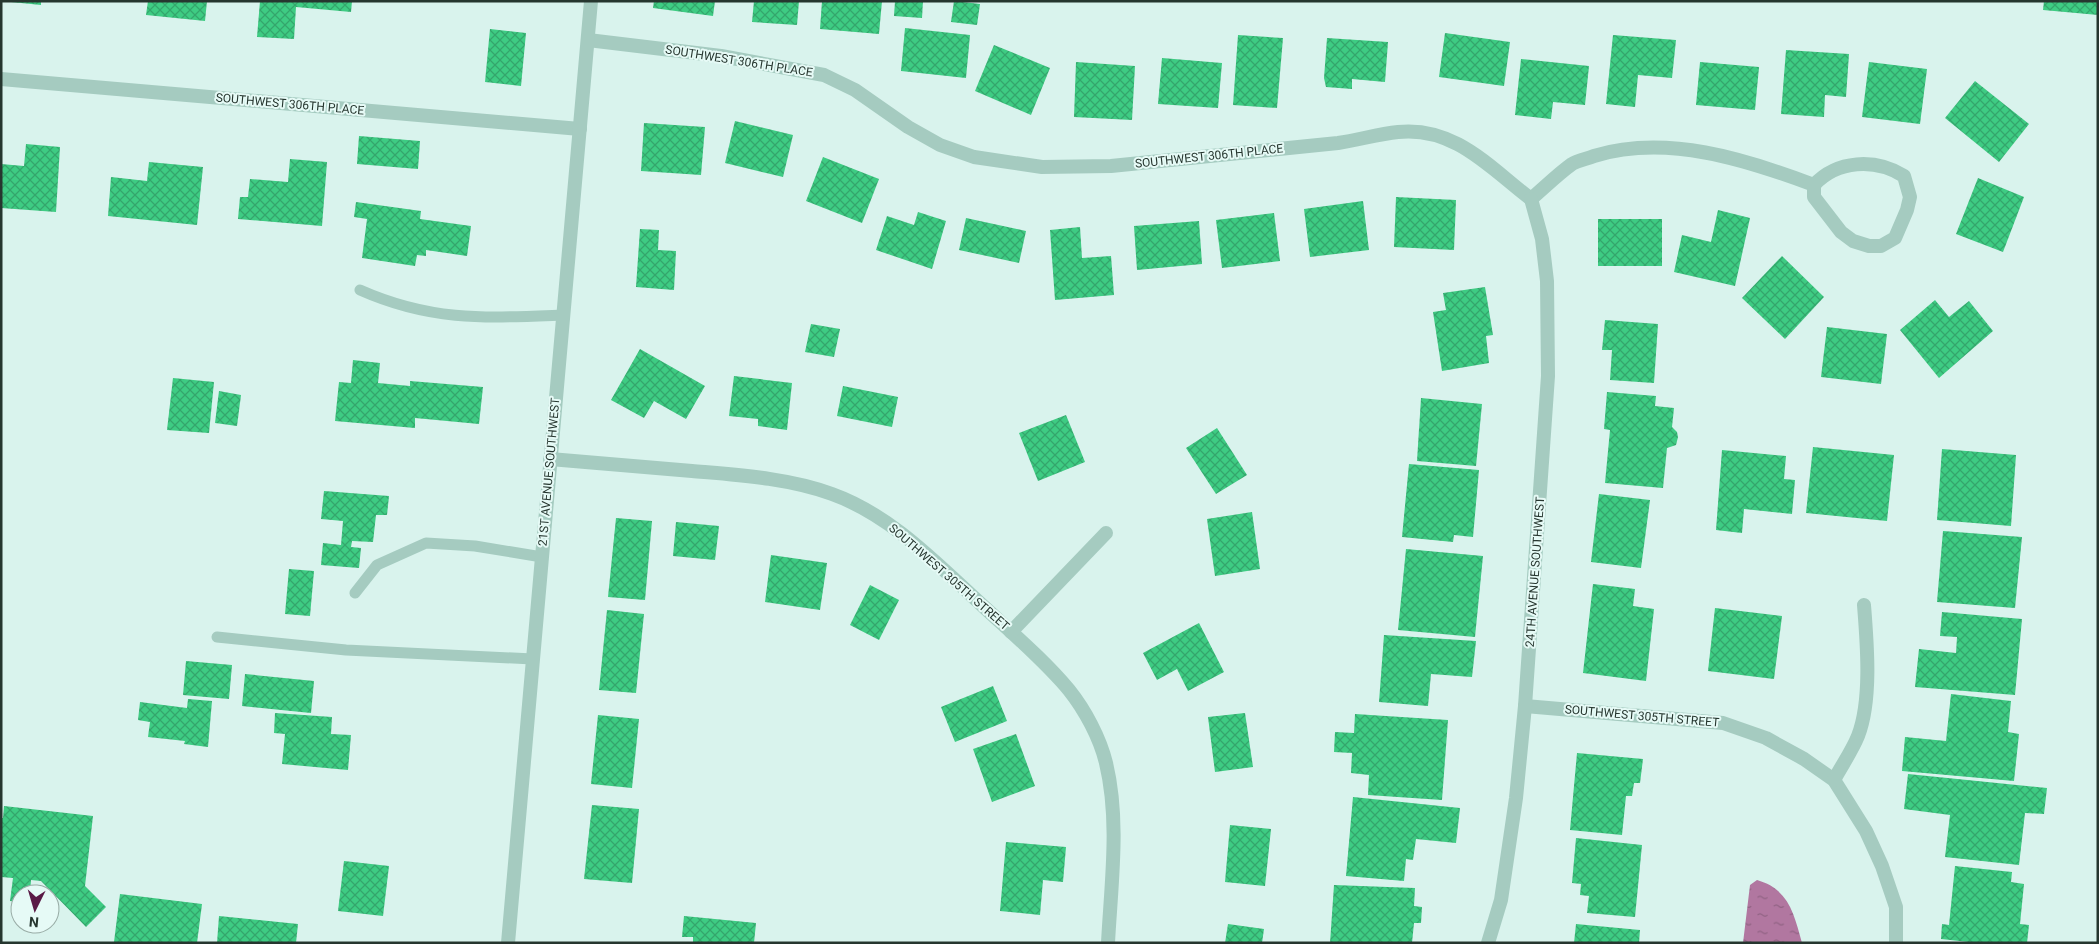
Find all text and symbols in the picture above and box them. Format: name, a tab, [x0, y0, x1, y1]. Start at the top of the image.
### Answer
street label: SOUTHWEST 306TH PLACE	[664, 42, 814, 80]
street label: SOUTHWEST 306TH PLACE	[215, 91, 365, 117]
street label: SOUTHWEST 306TH PLACE	[1134, 141, 1284, 171]
street label: 21ST AVENUE SOUTHWEST	[536, 397, 562, 547]
street label: 24TH AVENUE SOUTHWEST	[1523, 496, 1547, 648]
street label: SOUTHWEST 305TH STREET	[886, 521, 1012, 633]
street label: SOUTHWEST 305TH STREET	[1564, 702, 1720, 730]
north arrow	[10, 884, 60, 934]
text: N	[28, 914, 39, 930]

